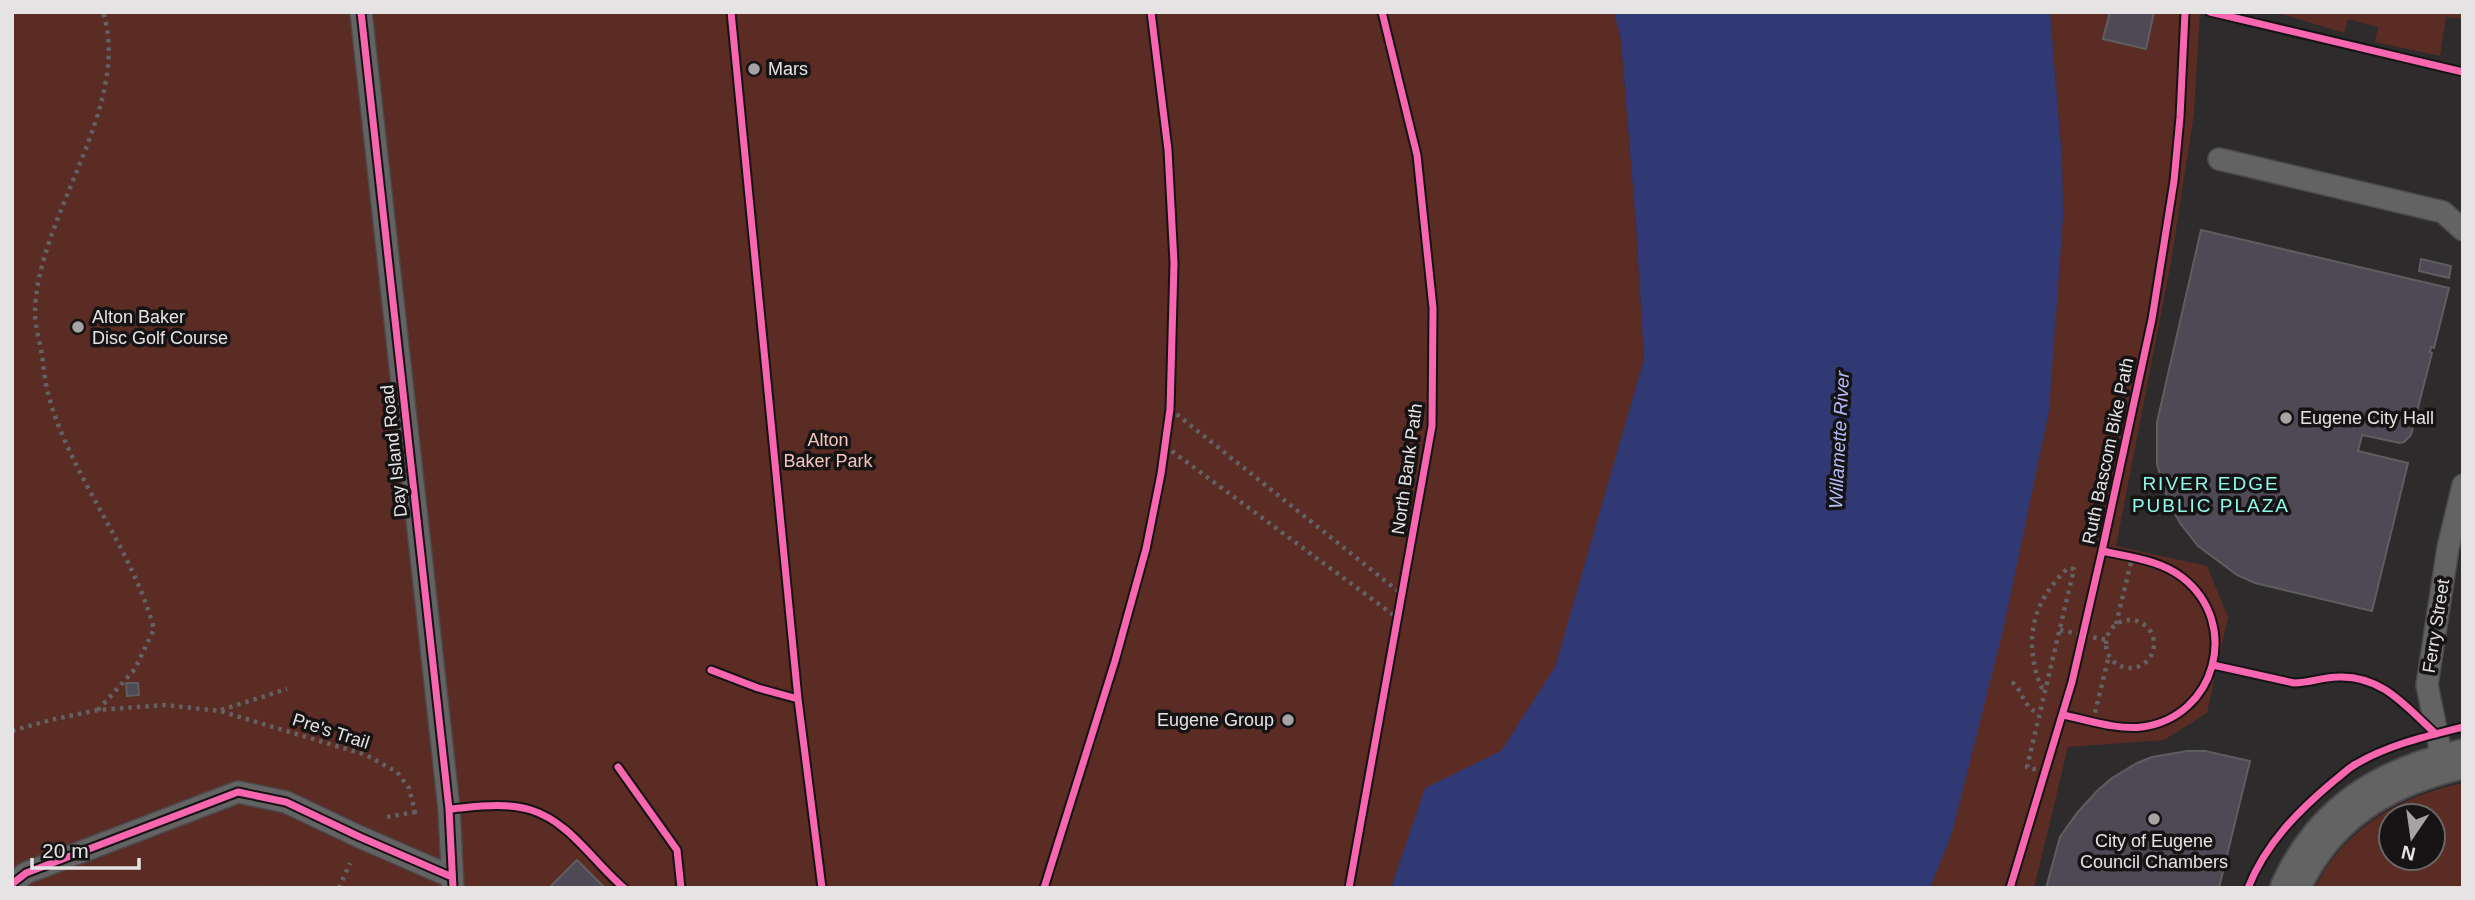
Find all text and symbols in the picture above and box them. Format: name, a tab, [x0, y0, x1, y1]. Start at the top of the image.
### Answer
place label: Mars	[768, 59, 808, 79]
marker: Mars	[746, 61, 762, 77]
place label: Alton Baker Disc Golf Course	[92, 307, 228, 348]
marker: Alton Baker Disc Golf Course	[70, 319, 86, 335]
street label: Ruth Bascom Bike Path	[2078, 356, 2138, 546]
water label: Willamette River	[1825, 370, 1853, 510]
street label: Day Island Road	[377, 384, 411, 518]
street label: North Bank Path	[1388, 402, 1426, 536]
place label: Eugene City Hall	[2300, 408, 2434, 428]
marker: Eugene City Hall	[2278, 410, 2294, 426]
park label: Alton Baker Park	[783, 430, 874, 471]
district label: RIVER EDGE PUBLIC PLAZA	[2132, 473, 2290, 516]
street label: Ferry Street	[2419, 578, 2453, 674]
street label: Pre's Trail	[290, 709, 372, 753]
place label: Eugene Group	[1157, 710, 1274, 730]
marker: Eugene Group	[1280, 712, 1296, 728]
north arrow	[2377, 802, 2447, 872]
marker: City of Eugene Council Chambers	[2146, 811, 2162, 827]
scale bar	[32, 827, 138, 871]
place label: City of Eugene Council Chambers	[2080, 831, 2228, 872]
text: 20 m	[42, 839, 89, 862]
text: N	[2399, 841, 2417, 865]

